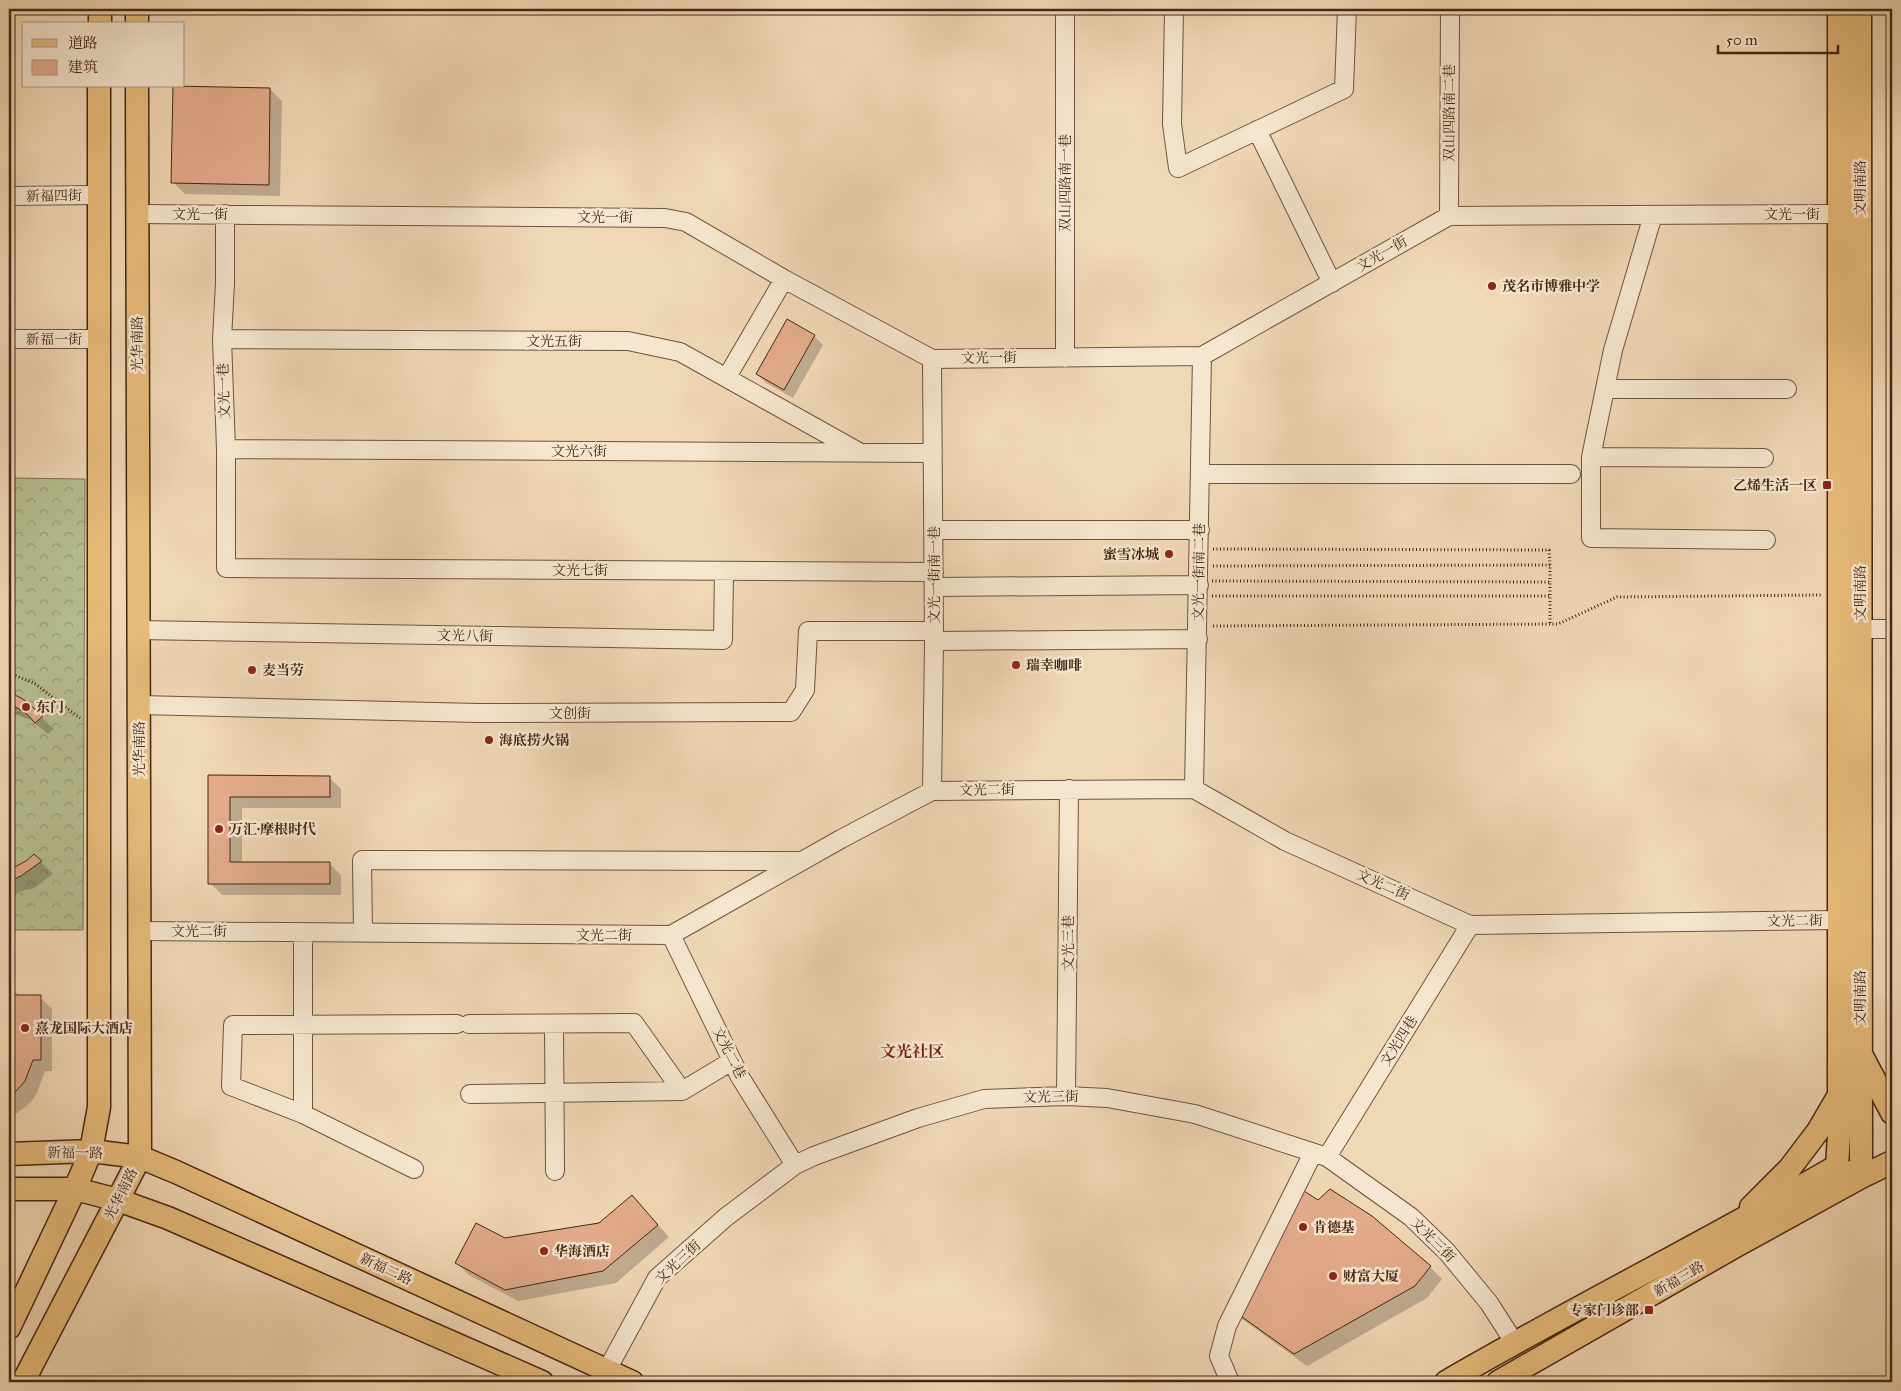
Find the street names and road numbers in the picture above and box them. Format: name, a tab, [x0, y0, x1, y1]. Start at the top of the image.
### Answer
street label: 双山四路南二巷	[1441, 64, 1458, 162]
street label: 双山四路南一巷	[1057, 134, 1074, 232]
street label: 文明南路	[1852, 160, 1869, 216]
street label: 新福四街	[26, 187, 82, 205]
street label: 文光一街	[172, 206, 228, 223]
street label: 文光一街	[1764, 206, 1820, 223]
street label: 文光一街	[577, 209, 633, 226]
street label: 文光一街	[1354, 233, 1410, 275]
street label: 光华南路	[129, 316, 146, 372]
street label: 新福一街	[26, 331, 82, 348]
street label: 文光五街	[526, 333, 582, 350]
street label: 文光一街	[961, 349, 1017, 367]
street label: 文光一巷	[215, 363, 233, 419]
street label: 文光六街	[551, 443, 607, 460]
street label: 文光一街南二巷	[1190, 523, 1208, 621]
street label: 文光一街南一巷	[926, 526, 943, 624]
street label: 文光七街	[552, 562, 608, 579]
street label: 文明南路	[1852, 565, 1869, 621]
street label: 文光八街	[437, 627, 493, 645]
street label: 文创街	[549, 705, 591, 722]
street label: 光华南路	[131, 721, 148, 777]
street label: 文光二街	[959, 781, 1015, 799]
street label: 文光二街	[1354, 866, 1412, 904]
street label: 文光二街	[1767, 912, 1823, 930]
street label: 文光三巷	[1060, 915, 1077, 971]
street label: 文光二街	[171, 923, 227, 940]
street label: 文光二街	[576, 927, 632, 944]
street label: 文明南路	[1852, 970, 1869, 1026]
street label: 文光四巷	[1377, 1013, 1421, 1069]
street label: 文光二巷	[709, 1024, 749, 1082]
street label: 文光三街	[1023, 1088, 1079, 1106]
street label: 新福一路	[47, 1144, 103, 1162]
street label: 光华南路	[101, 1165, 141, 1223]
street label: 文光三街	[1407, 1214, 1459, 1266]
street label: 文光三街	[652, 1237, 704, 1287]
street label: 新福二路	[357, 1249, 415, 1289]
street label: 新福三路	[1651, 1258, 1707, 1300]

